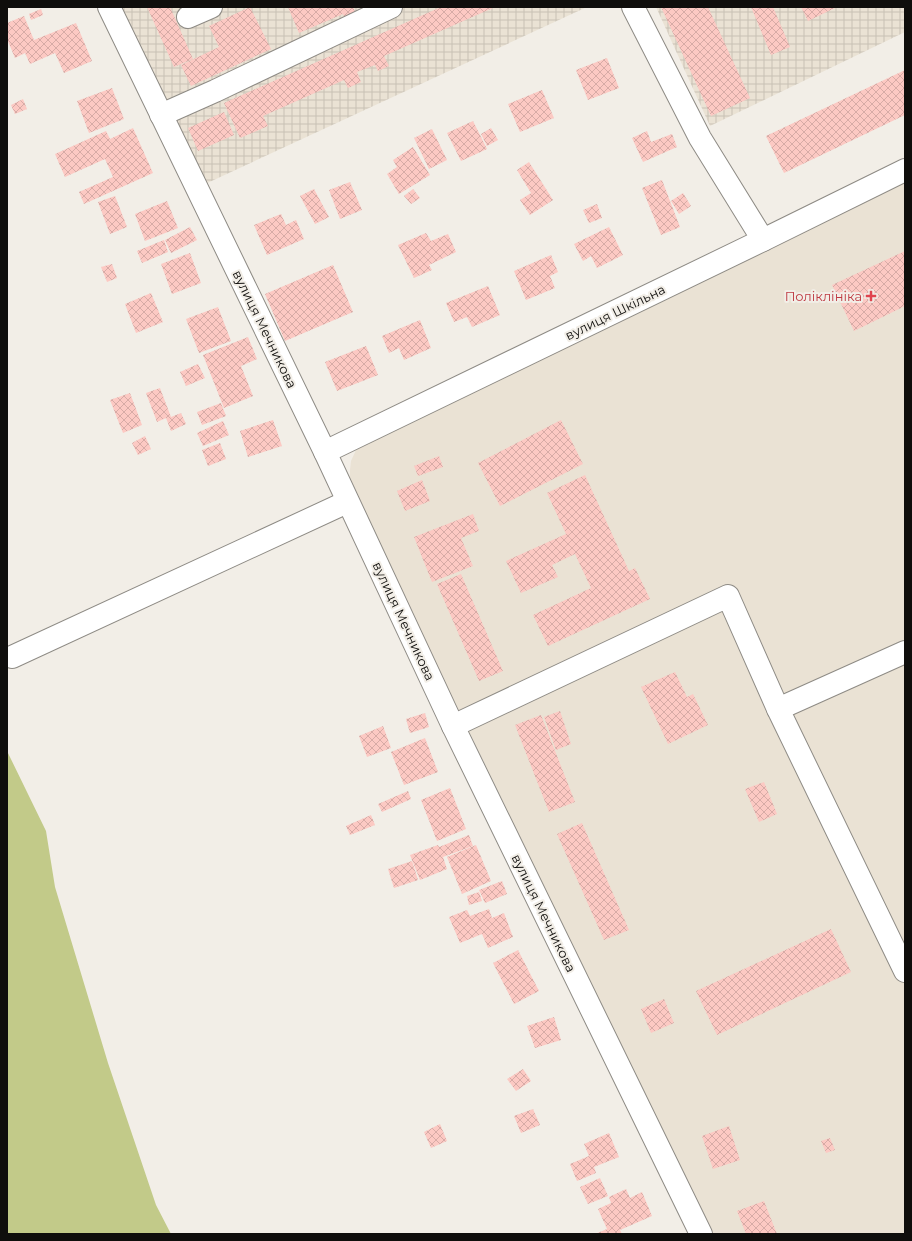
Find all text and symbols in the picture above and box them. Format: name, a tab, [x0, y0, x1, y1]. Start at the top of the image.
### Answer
street label: вулиця Мечникова	[229, 267, 301, 391]
street label: вулиця Шкільна	[562, 281, 668, 343]
place label: Поліклініка	[785, 288, 862, 304]
marker: Поліклініка	[865, 290, 877, 302]
street label: вулиця Мечникова	[369, 559, 439, 683]
street label: вулиця Мечникова	[508, 851, 580, 975]

